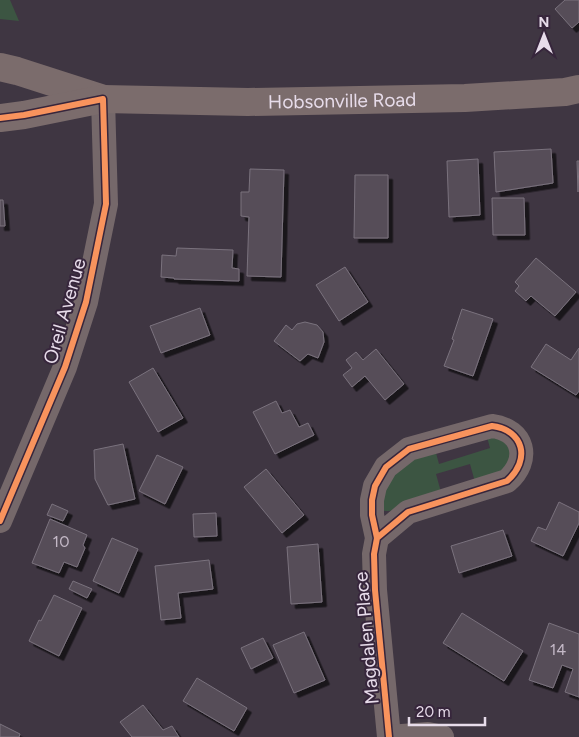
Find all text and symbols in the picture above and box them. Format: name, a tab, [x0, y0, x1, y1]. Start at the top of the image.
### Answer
north arrow	[519, 10, 569, 60]
text: N	[539, 14, 549, 31]
street label: Hobsonville Road	[268, 88, 417, 114]
street label: Oreil Avenue	[38, 256, 91, 367]
house number: 10	[53, 532, 69, 551]
street label: Magdalen Place	[349, 571, 384, 705]
house number: 14	[550, 640, 566, 659]
scale bar	[409, 694, 485, 726]
text: 20 m	[416, 703, 450, 721]

